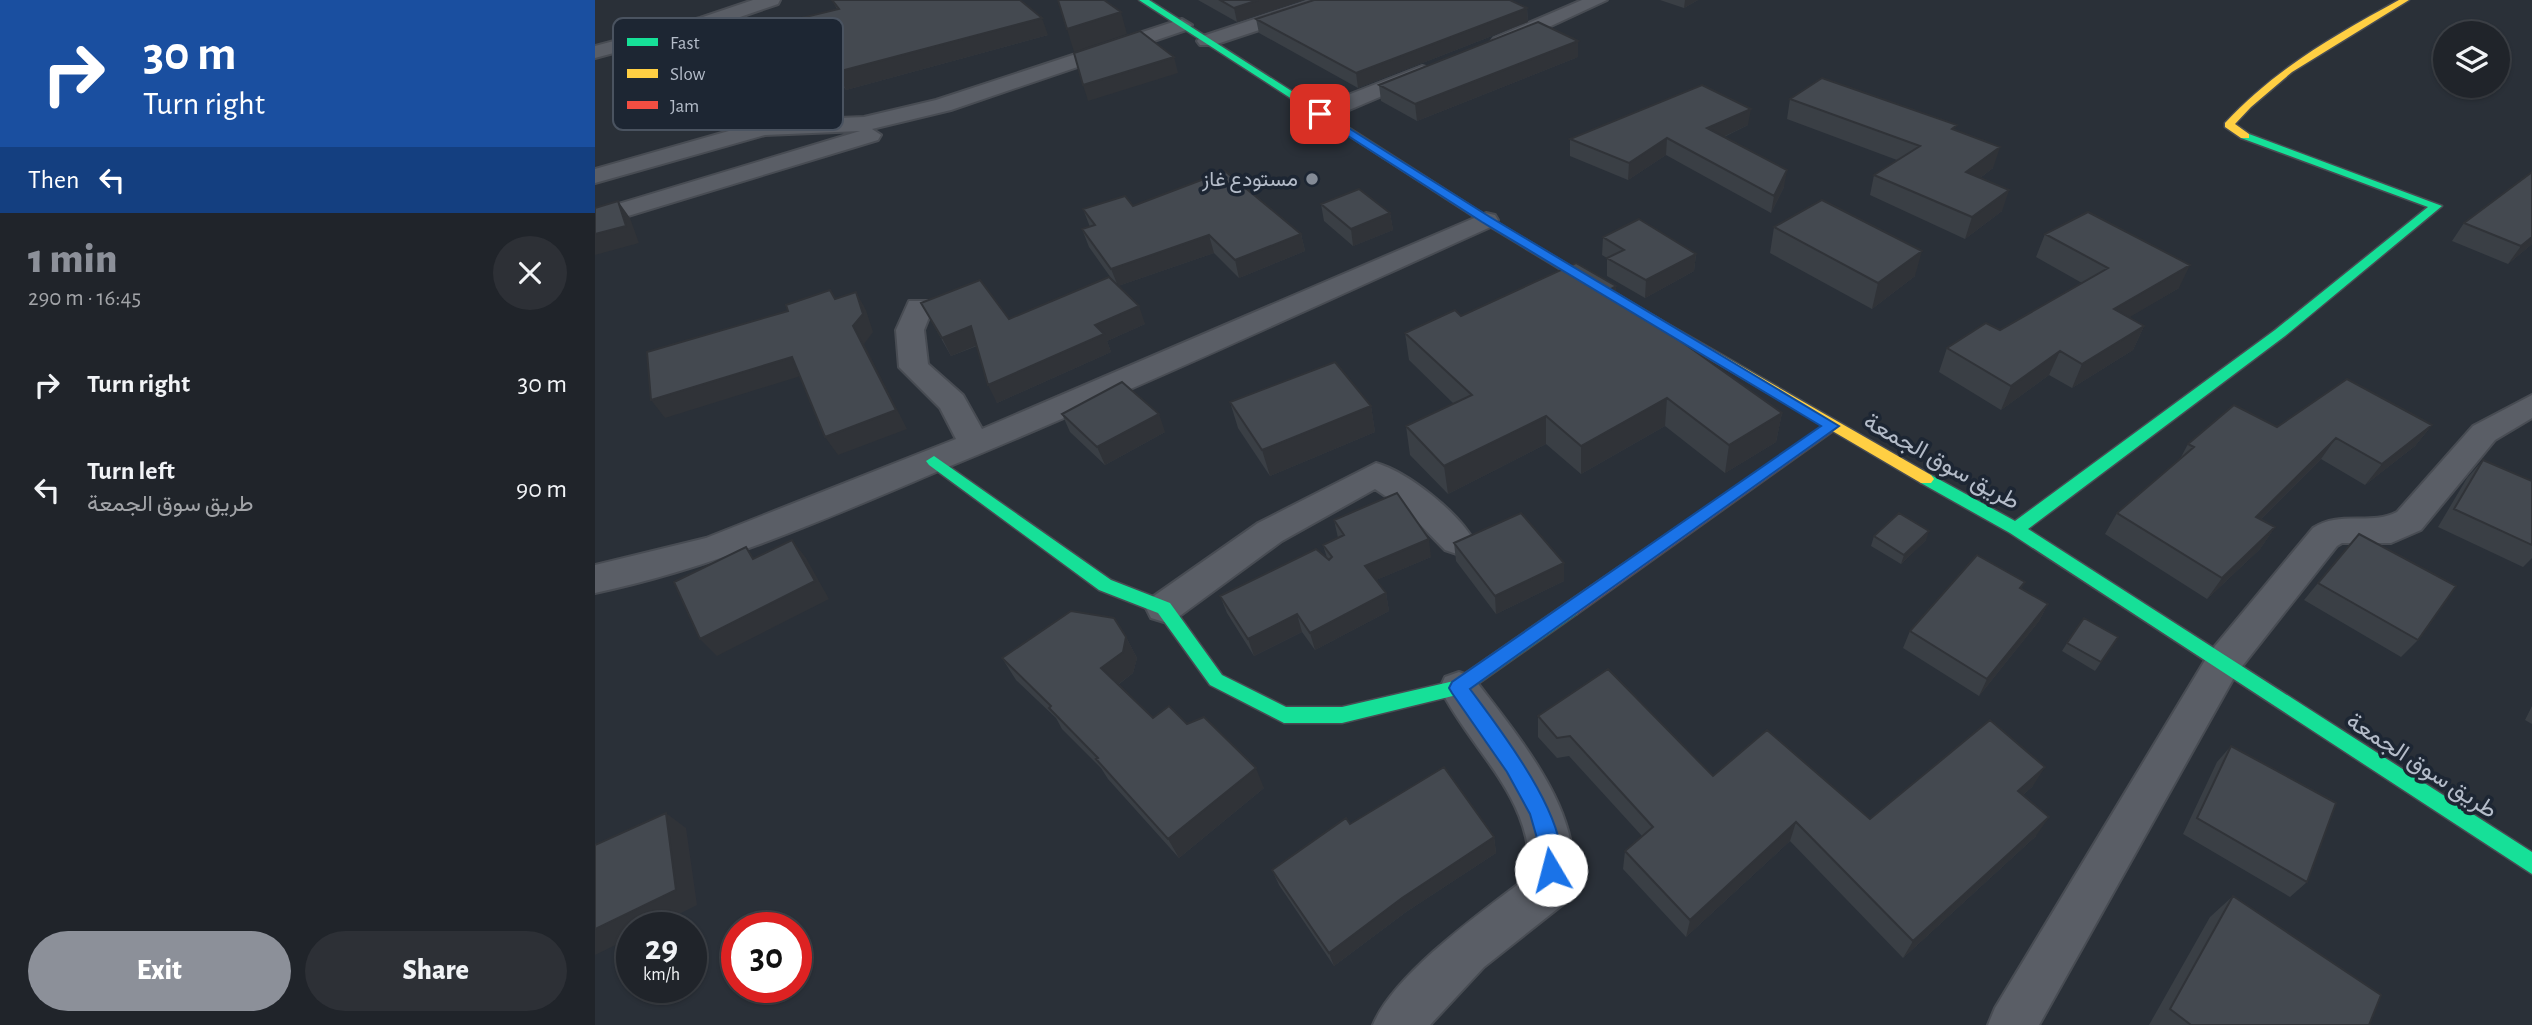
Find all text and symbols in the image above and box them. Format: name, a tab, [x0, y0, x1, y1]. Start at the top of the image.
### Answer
legend	[613, 18, 843, 130]
map controls	[2433, 21, 2510, 98]
button: layers	[2433, 21, 2510, 98]
icon: right	[28, 28, 119, 119]
text: 30 m	[143, 30, 237, 79]
text: Fast	[670, 34, 700, 53]
text: Slow	[670, 65, 706, 84]
pin	[1290, 84, 1350, 144]
text: Turn right	[143, 88, 265, 120]
icon: arrive	[1301, 95, 1339, 133]
text: Jam	[670, 97, 699, 116]
icon: left	[93, 161, 131, 199]
text: Then	[28, 167, 79, 193]
place label: مستودع غاز	[1201, 169, 1298, 193]
marker: مستودع غاز	[1304, 171, 1320, 187]
button: close	[493, 236, 567, 310]
text: 1 min	[28, 238, 117, 280]
text: 290 m · 16:45	[28, 287, 141, 310]
icon: right	[28, 366, 66, 404]
text: Turn right	[87, 371, 190, 397]
text: 30 m	[517, 371, 567, 397]
street label: طريق سوق الجمعة	[1859, 409, 2023, 516]
text: Turn left	[87, 458, 175, 484]
icon: left	[28, 471, 66, 509]
text: 90 m	[516, 476, 567, 502]
text: طريق سوق الجمعة	[87, 493, 254, 516]
street label: طريق سوق الجمعة	[2341, 708, 2501, 825]
position arrow	[1514, 833, 1588, 907]
speed limit sign: 30	[721, 912, 812, 1003]
button: Exit	[28, 931, 291, 1011]
button: Share	[305, 931, 567, 1011]
text: 29	[645, 931, 678, 966]
text: km/h	[643, 966, 680, 984]

